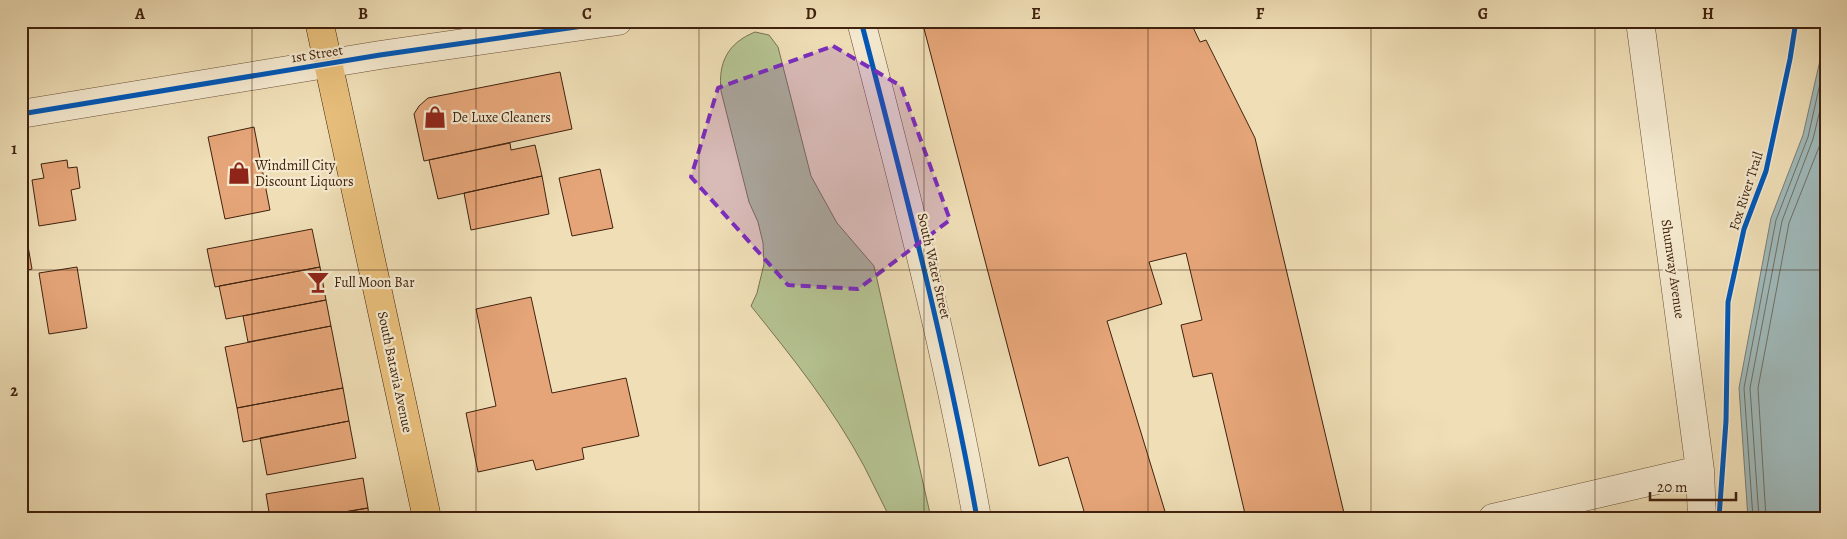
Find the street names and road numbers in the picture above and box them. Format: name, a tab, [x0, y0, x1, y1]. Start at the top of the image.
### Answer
street label: 1st Street	[290, 40, 345, 67]
street label: Fox River Trail	[1724, 149, 1768, 233]
street label: South Water Street	[913, 211, 956, 321]
street label: Shumway Avenue	[1657, 218, 1689, 320]
street label: South Batavia Avenue	[373, 310, 417, 434]

